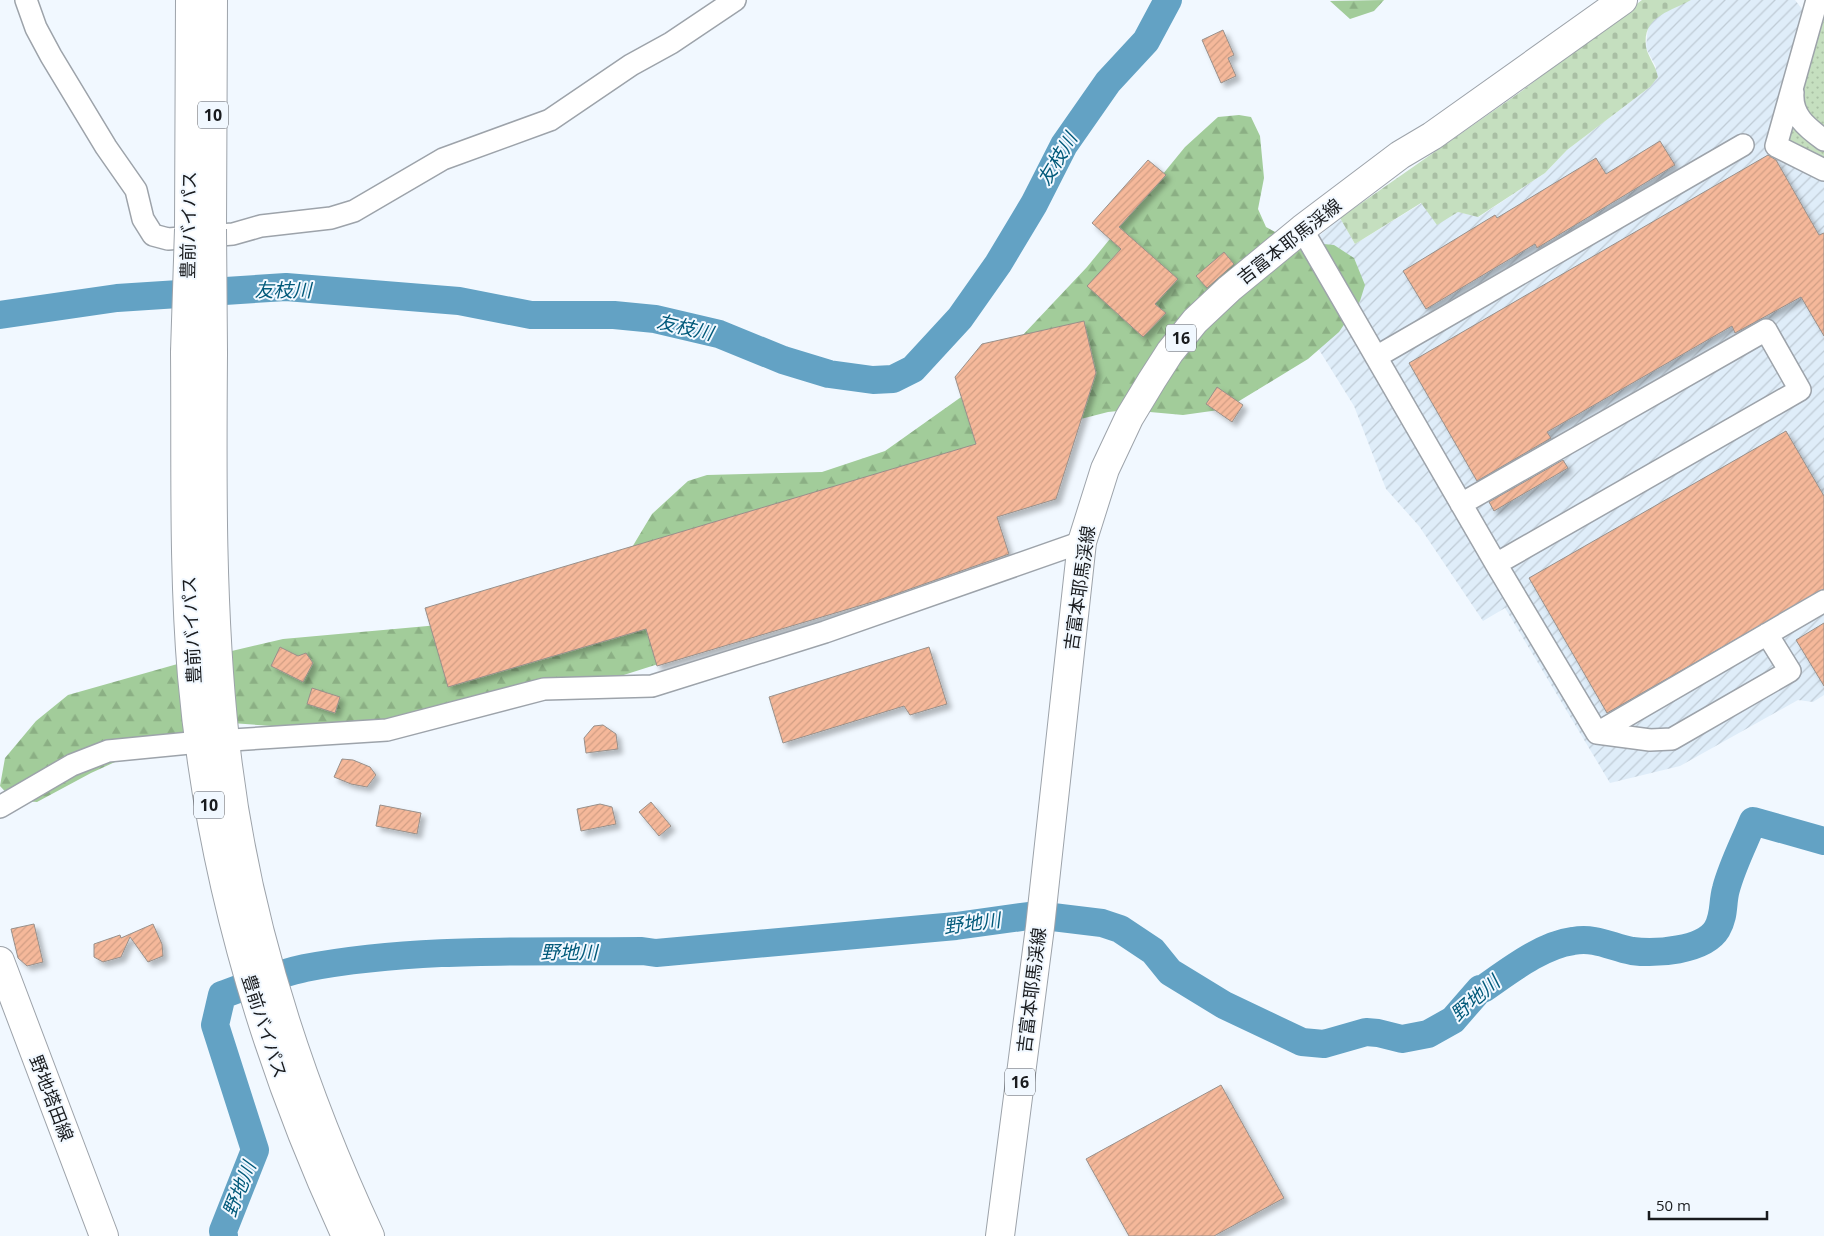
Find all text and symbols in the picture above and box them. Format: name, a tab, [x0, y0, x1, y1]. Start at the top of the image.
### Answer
road number: 10	[198, 102, 228, 128]
water label: 友枝川	[1031, 126, 1084, 190]
street label: 豊前バイパス	[175, 171, 201, 279]
street label: 吉富本耶馬渓線	[1232, 193, 1346, 289]
water label: 友枝川	[254, 277, 313, 303]
water label: 友枝川	[654, 308, 718, 347]
road number: 16	[1166, 324, 1196, 352]
street label: 吉富本耶馬渓線	[1058, 524, 1100, 652]
street label: 豊前バイパス	[176, 576, 206, 684]
road number: 10	[194, 792, 224, 818]
water label: 野地川	[942, 906, 1004, 939]
street label: 吉富本耶馬渓線	[1011, 926, 1051, 1054]
water label: 野地川	[540, 939, 599, 965]
water label: 野地川	[1445, 968, 1507, 1027]
street label: 豊前バイパス	[237, 971, 293, 1081]
street label: 野地塔田線	[25, 1052, 79, 1144]
road number: 16	[1005, 1068, 1035, 1096]
water label: 野地川	[216, 1156, 262, 1220]
scale bar	[1649, 1188, 1766, 1220]
text: 50 m	[1656, 1195, 1691, 1215]

